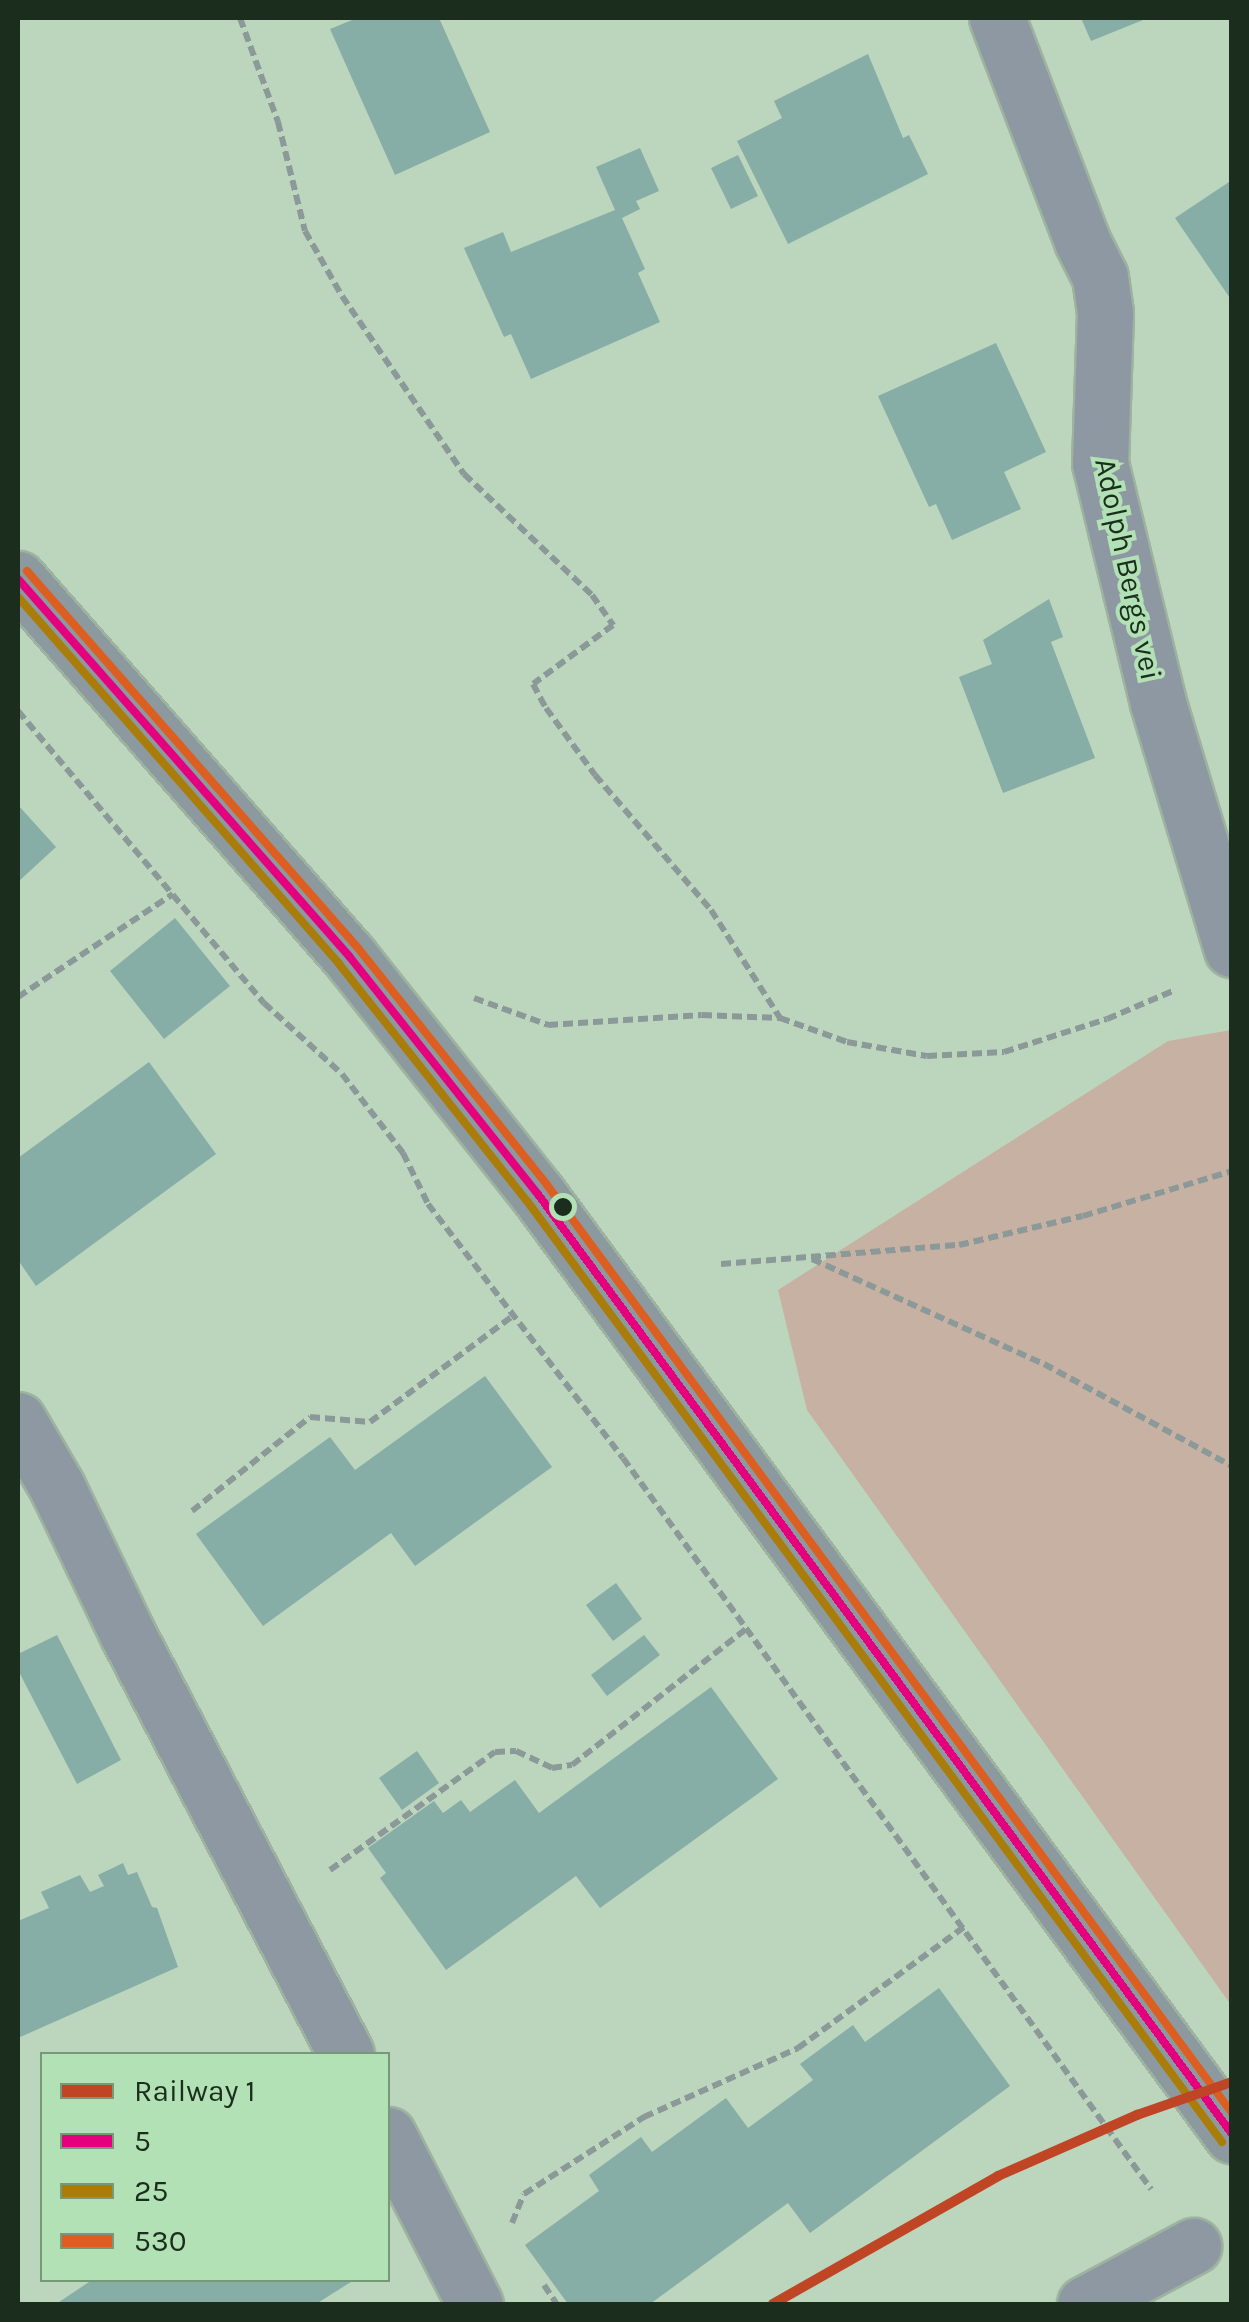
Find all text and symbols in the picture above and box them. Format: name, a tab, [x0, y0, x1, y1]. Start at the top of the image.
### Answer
street label: Adolph Bergs vei	[1087, 455, 1169, 683]
unlabelled marker	[553, 1197, 573, 1217]
legend	[40, 2052, 390, 2282]
text: Railway 1	[134, 2073, 256, 2109]
text: 5	[134, 2123, 151, 2159]
text: 25	[134, 2173, 168, 2209]
text: 530	[134, 2223, 186, 2259]

